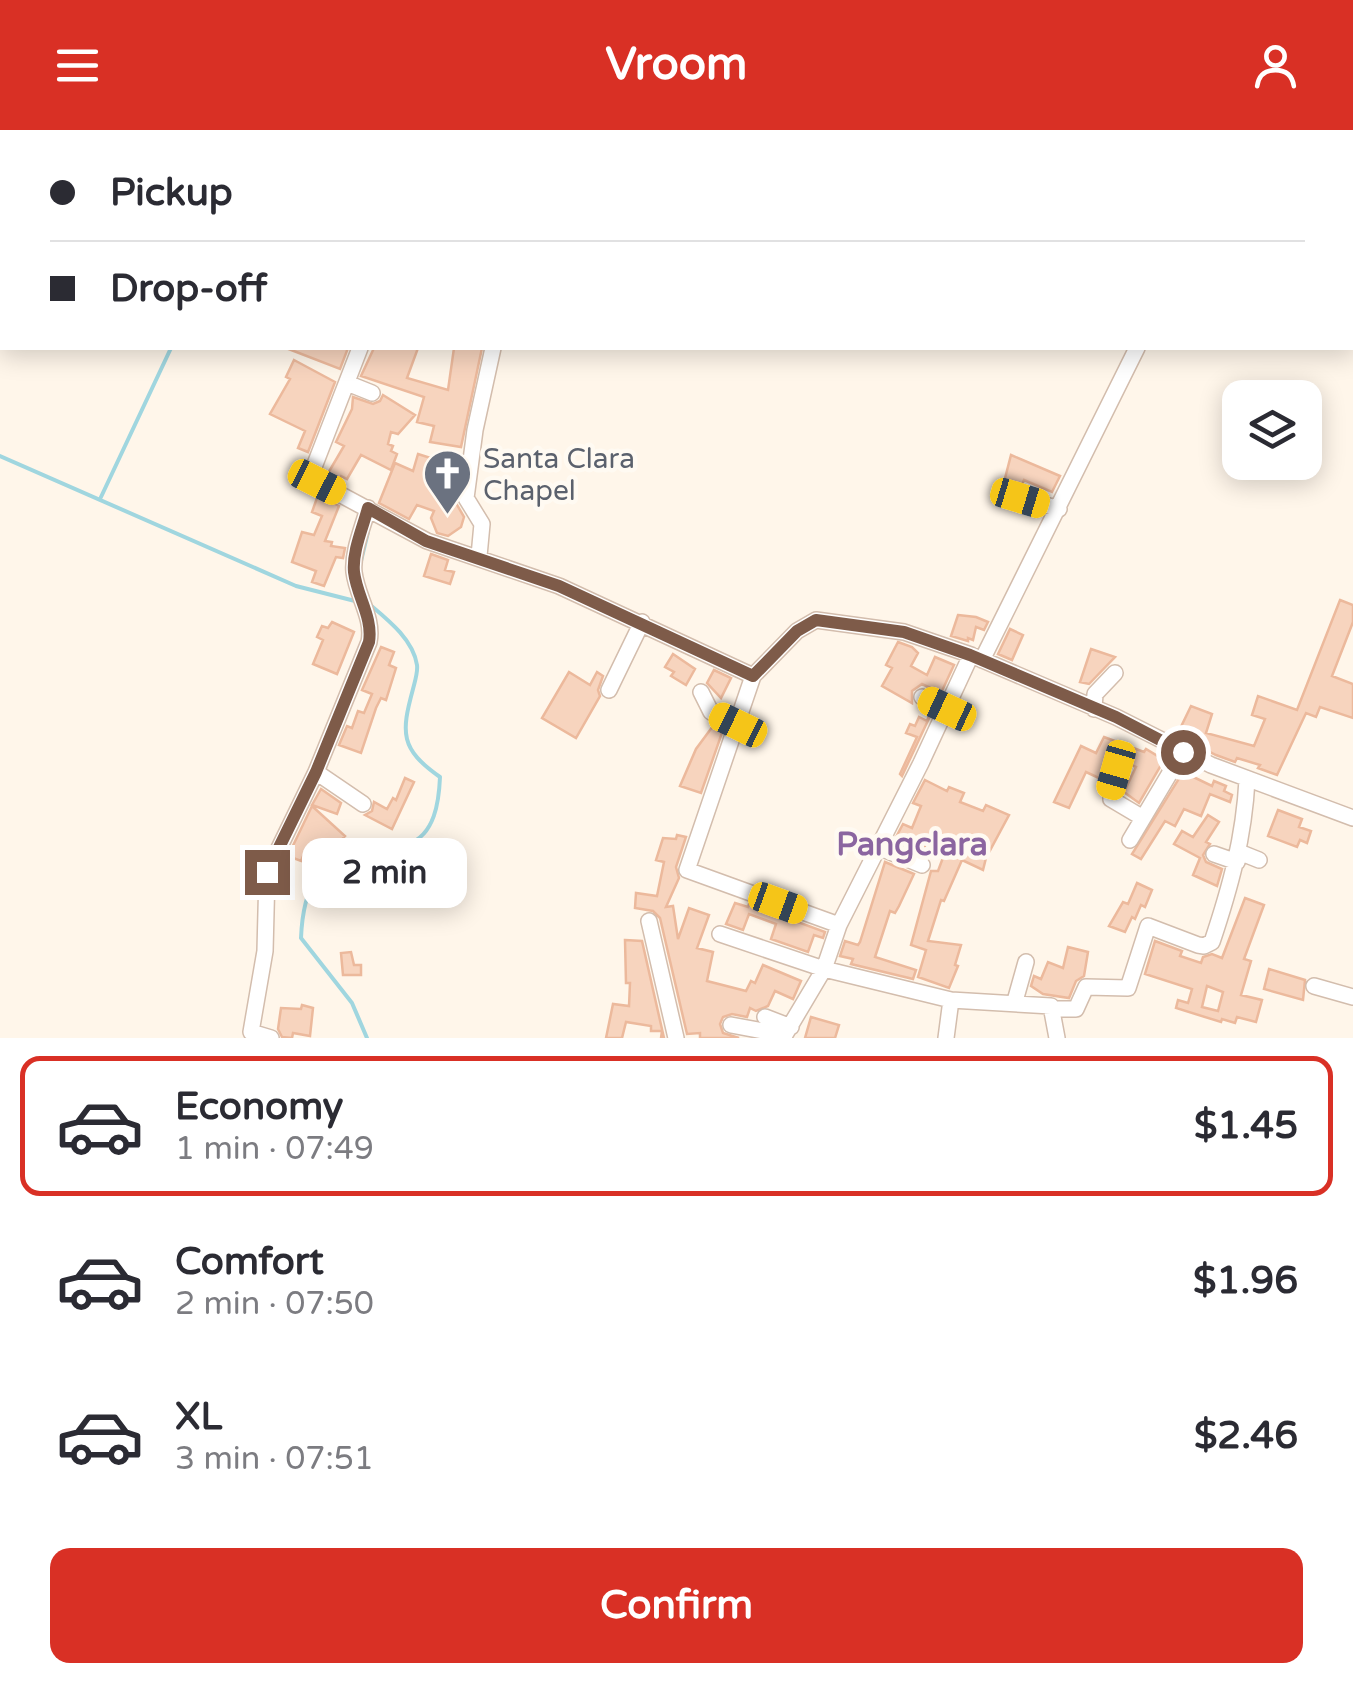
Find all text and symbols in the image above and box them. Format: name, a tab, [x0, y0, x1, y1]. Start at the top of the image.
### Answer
icon: menu	[50, 38, 105, 93]
text: Vroom	[606, 38, 747, 92]
icon: person	[1248, 38, 1303, 93]
text: Pickup	[110, 170, 233, 216]
text: Drop-off	[110, 266, 267, 312]
map controls	[1222, 380, 1322, 480]
button: layers	[1222, 380, 1322, 480]
place label: Santa Clara Chapel	[483, 442, 635, 508]
church icon: Santa Clara Chapel	[422, 448, 474, 516]
car	[283, 455, 351, 509]
car	[987, 475, 1053, 521]
car	[913, 683, 981, 735]
car	[704, 698, 772, 752]
route start	[1161, 730, 1206, 775]
car	[1093, 737, 1139, 803]
district label: Pangclara	[836, 826, 988, 864]
callout: 2 min	[302, 837, 467, 907]
route end	[245, 850, 290, 895]
text: 2 min	[342, 854, 427, 892]
car	[745, 879, 811, 927]
icon: car	[55, 1081, 145, 1171]
text: Economy	[175, 1084, 343, 1130]
text: $1.45	[1194, 1103, 1298, 1149]
text: 1 min · 07:49	[175, 1130, 374, 1168]
icon: car	[55, 1236, 145, 1326]
text: Comfort	[175, 1239, 324, 1285]
text: $1.96	[1193, 1258, 1298, 1304]
text: 2 min · 07:50	[175, 1285, 374, 1323]
icon: car	[55, 1391, 145, 1481]
text: XL	[175, 1394, 222, 1440]
text: $2.46	[1194, 1413, 1298, 1459]
text: 3 min · 07:51	[175, 1440, 374, 1478]
button: Confirm	[50, 1548, 1303, 1663]

